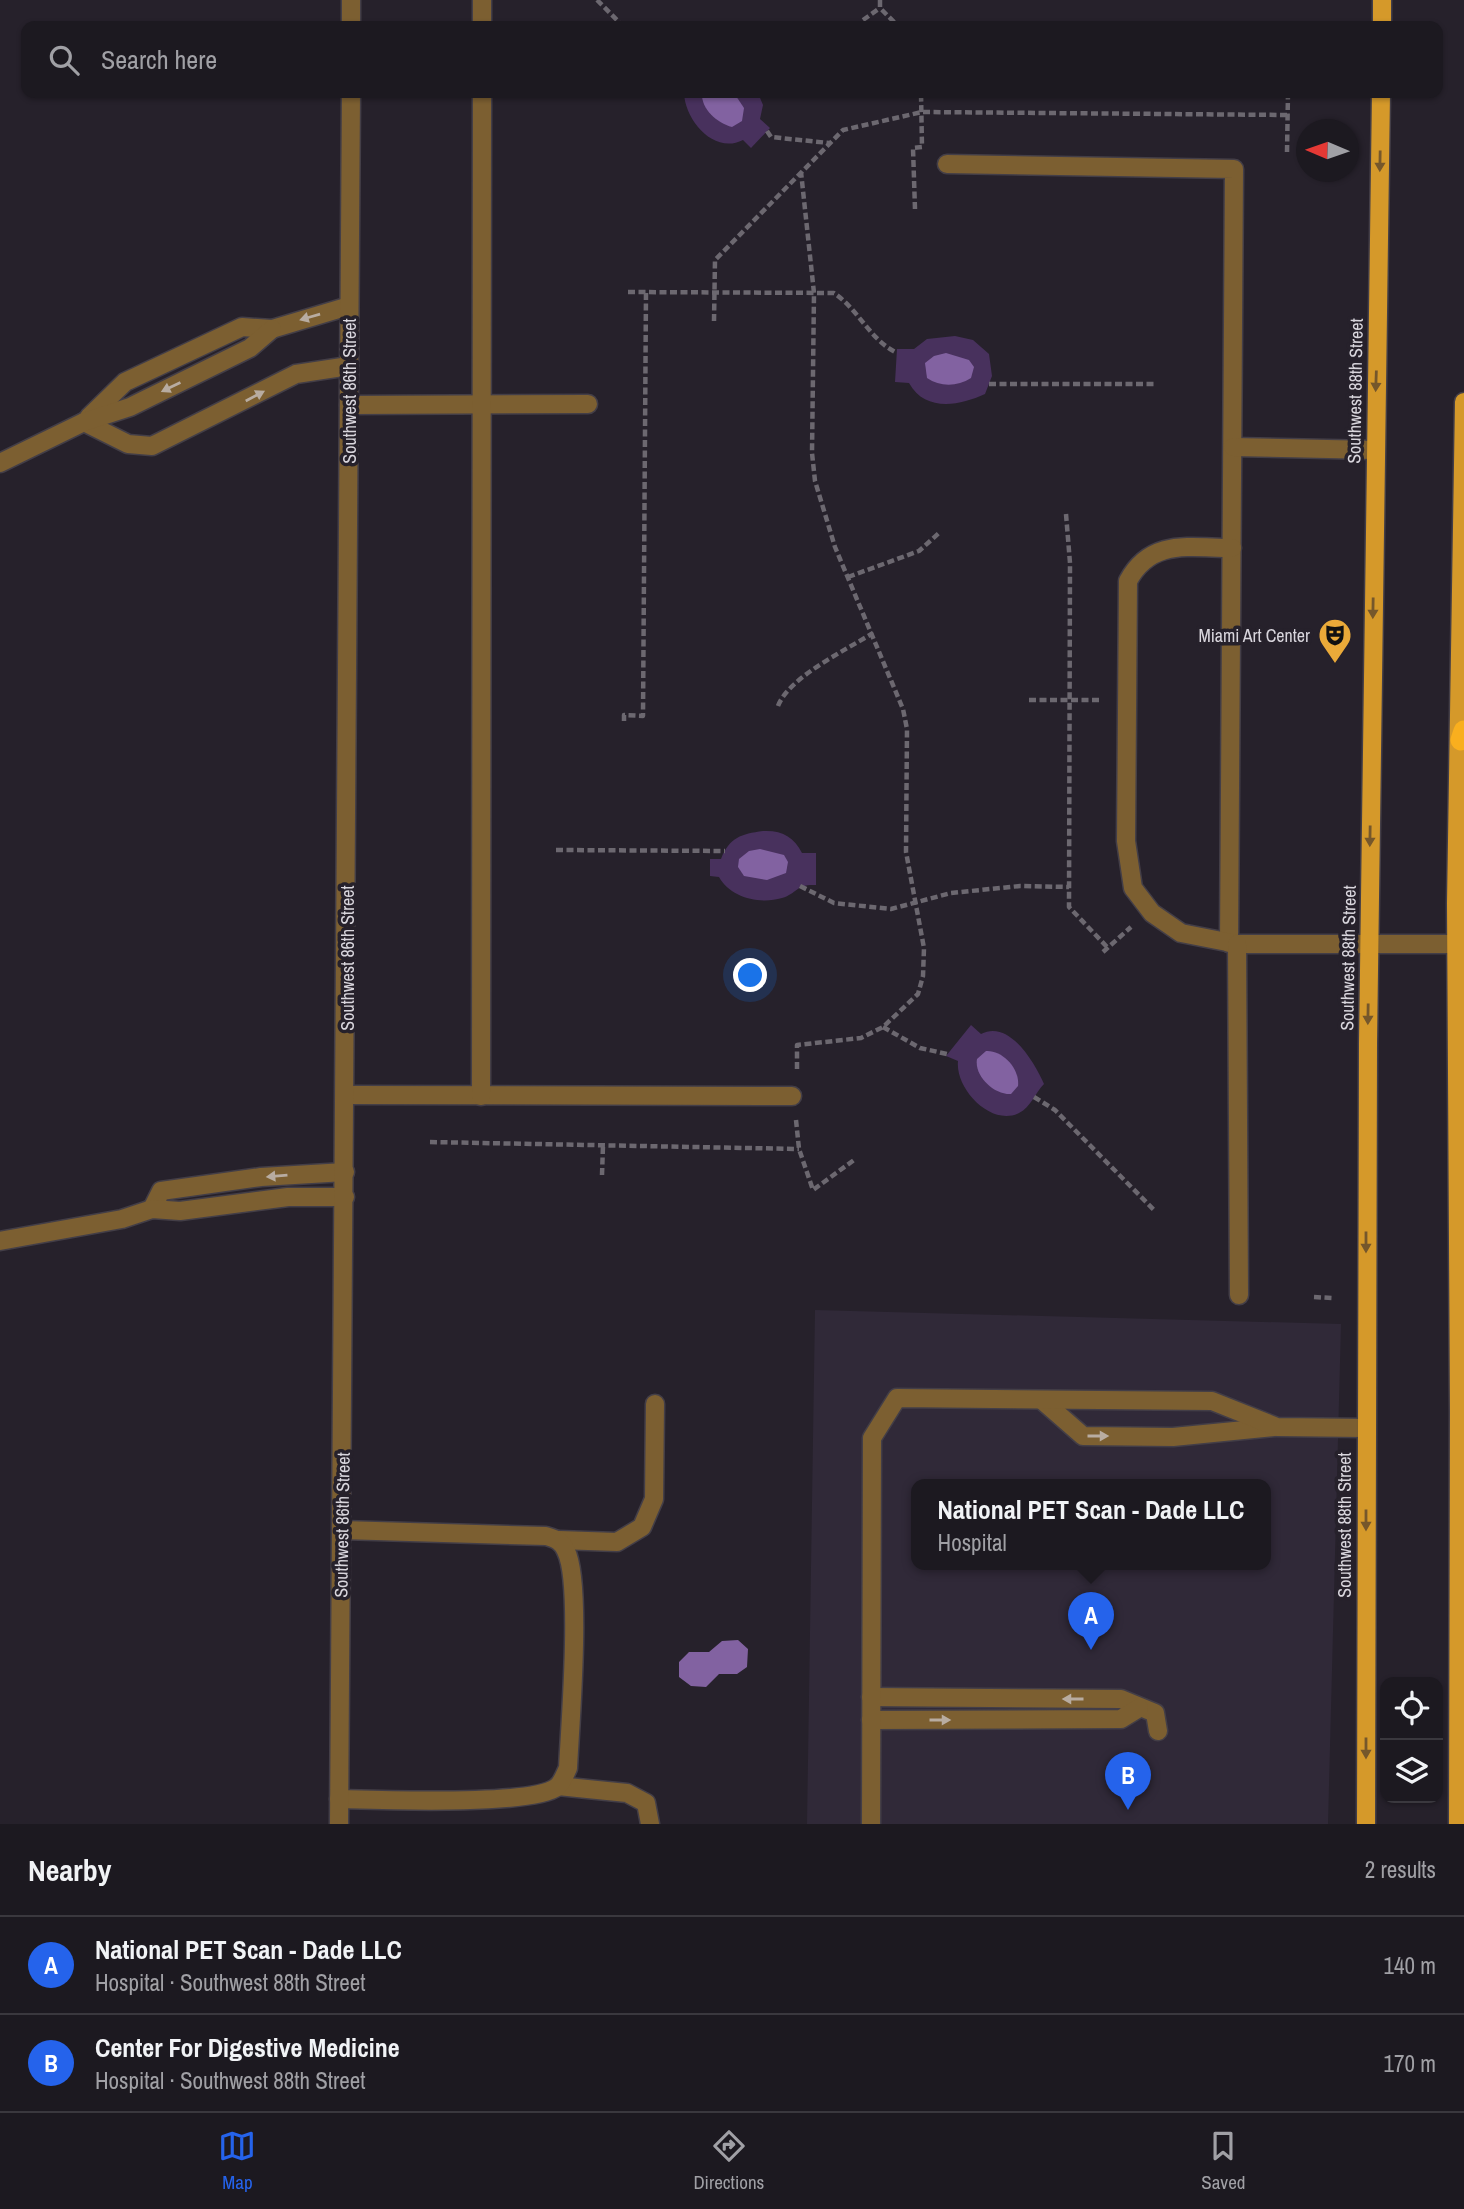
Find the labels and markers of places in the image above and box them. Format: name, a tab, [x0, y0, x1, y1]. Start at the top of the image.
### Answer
theatre icon: Miami Art Center	[1316, 616, 1354, 665]
place label: Miami Art Center	[1198, 623, 1310, 648]
pin: A	[1068, 1592, 1114, 1650]
pin: B	[1105, 1752, 1151, 1810]

